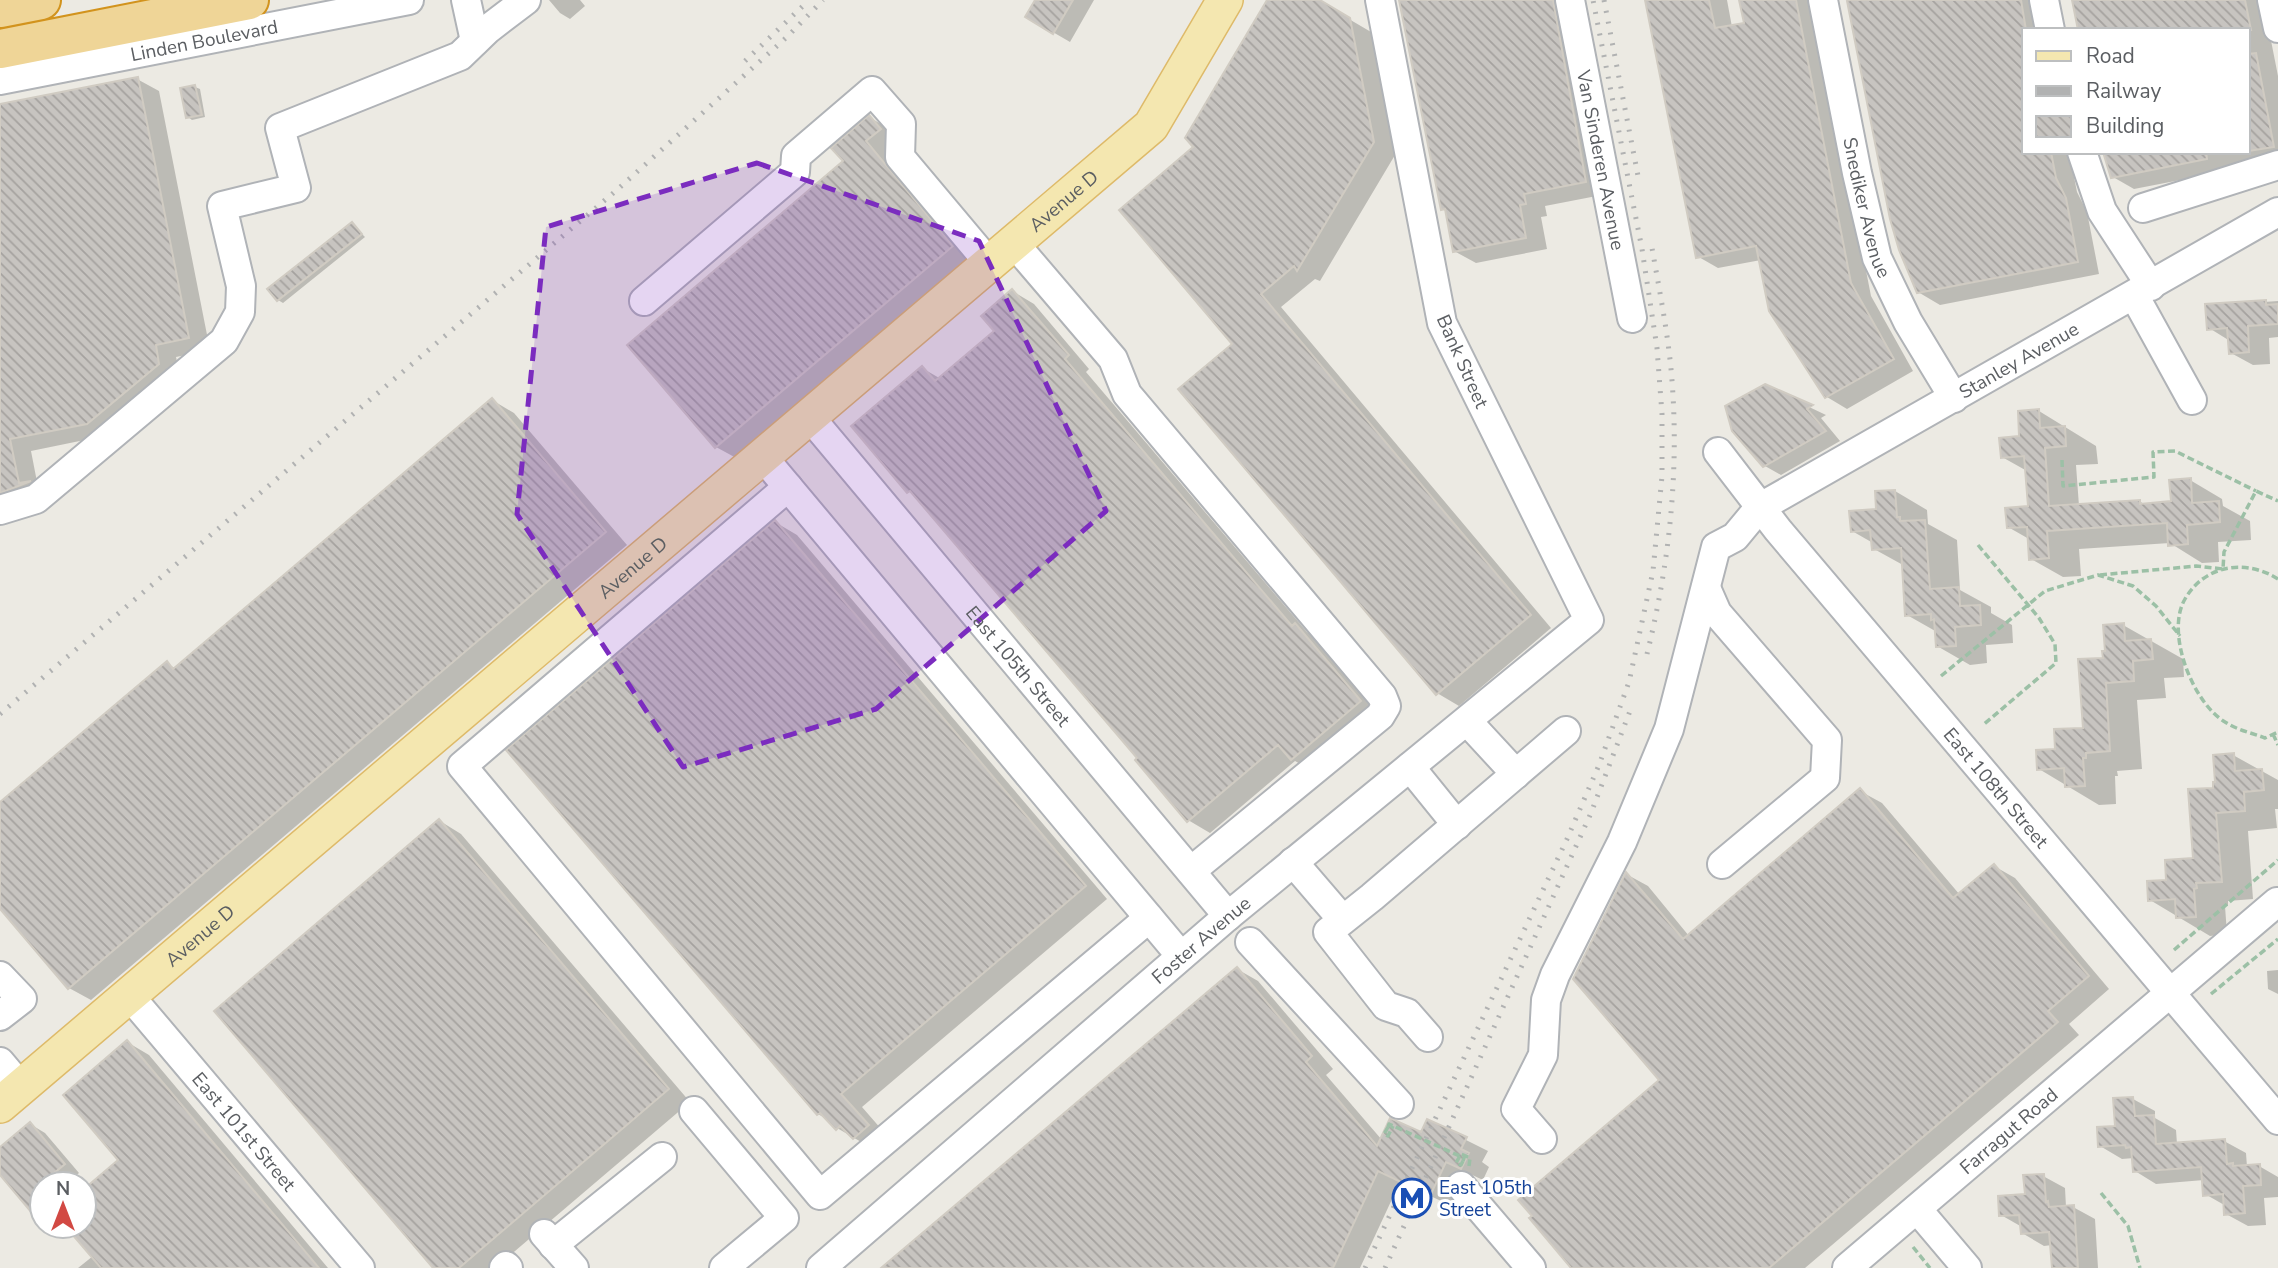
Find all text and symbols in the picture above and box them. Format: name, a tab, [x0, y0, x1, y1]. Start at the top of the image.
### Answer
street label: Linden Boulevard	[128, 14, 280, 68]
legend	[2022, 28, 2250, 154]
text: Road	[2086, 42, 2135, 70]
street label: Van Sinderen Avenue	[1570, 67, 1630, 253]
text: Railway	[2086, 77, 2161, 105]
text: Building	[2086, 112, 2164, 140]
street label: Snediker Avenue	[1836, 135, 1897, 282]
street label: Avenue D	[1024, 164, 1104, 238]
street label: Bank Street	[1430, 310, 1494, 413]
street label: Stanley Avenue	[1954, 316, 2084, 405]
street label: Avenue D	[593, 531, 673, 605]
street label: East 105th Street	[959, 601, 1076, 733]
street label: East 108th Street	[1937, 723, 2054, 854]
street label: Foster Avenue	[1146, 891, 1256, 990]
street label: Avenue D	[160, 899, 241, 973]
street label: East 101st Street	[186, 1067, 302, 1197]
street label: Farragut Road	[1954, 1082, 2064, 1181]
north arrow	[28, 1170, 98, 1240]
place label: East 105th Street	[1439, 1175, 1532, 1223]
text: N	[56, 1176, 70, 1202]
metro station icon: East 105th Street	[1391, 1177, 1433, 1219]

